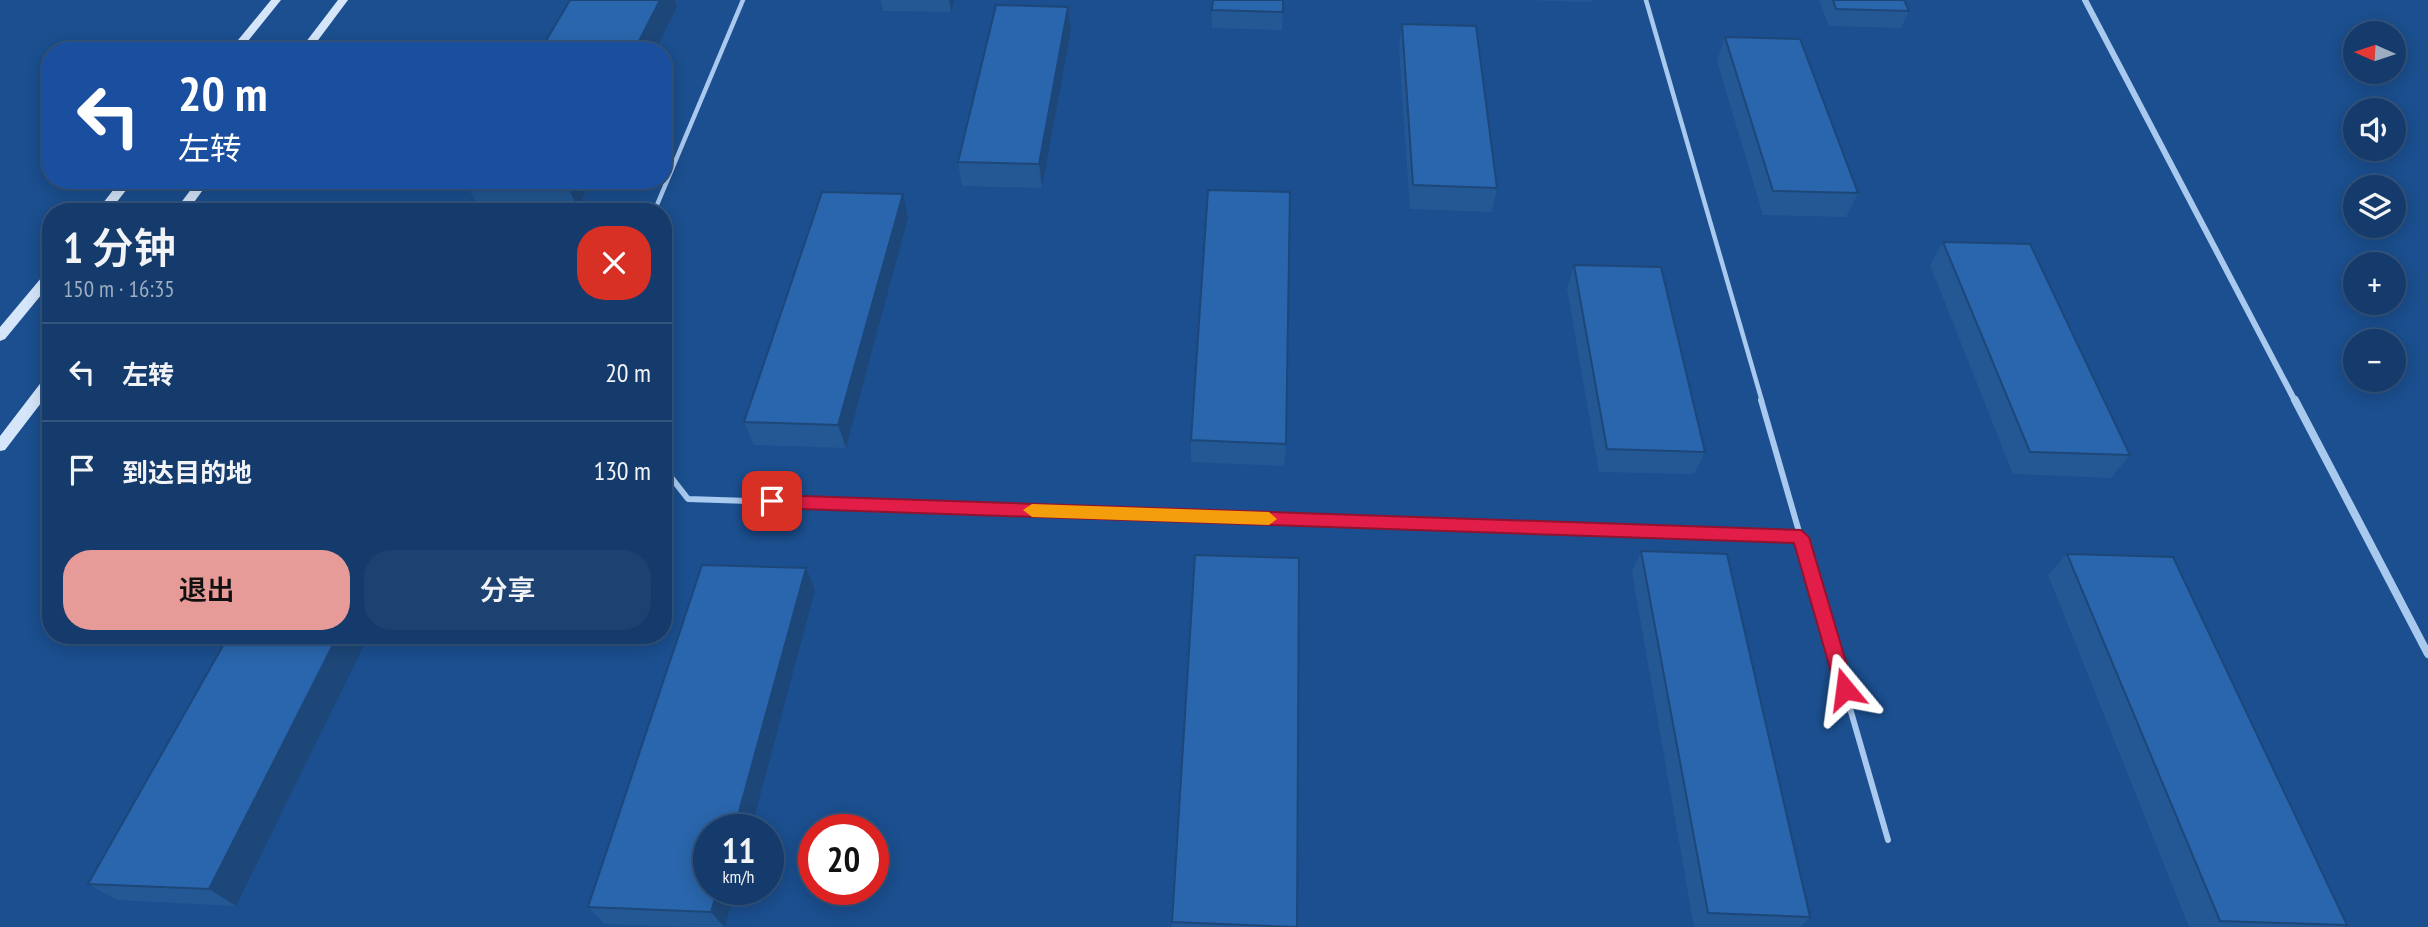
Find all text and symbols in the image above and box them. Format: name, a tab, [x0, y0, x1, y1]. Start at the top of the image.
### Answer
north arrow	[2343, 21, 2406, 84]
map controls	[2343, 21, 2406, 392]
text: 20 m	[178, 61, 267, 125]
icon: left	[63, 70, 154, 161]
button: sound	[2343, 98, 2406, 161]
text: 左转	[178, 127, 242, 169]
button: layers	[2343, 175, 2406, 238]
text: 1 分钟	[63, 220, 176, 275]
button: close	[577, 226, 651, 300]
button: +	[2343, 252, 2406, 315]
text: 150 m · 16:35	[63, 274, 175, 303]
button: −	[2343, 329, 2406, 392]
icon: left	[63, 353, 101, 391]
text: 20 m	[605, 356, 651, 389]
text: 左转	[122, 358, 174, 391]
icon: arrive	[63, 451, 101, 489]
text: 130 m	[593, 454, 651, 487]
text: 到达目的地	[122, 456, 252, 489]
pin	[742, 471, 802, 531]
icon: arrive	[753, 482, 791, 520]
button: 退出	[63, 550, 350, 630]
button: 分享	[364, 550, 651, 630]
position arrow	[1808, 652, 1882, 726]
speed limit sign: 20	[798, 814, 889, 905]
text: 11	[722, 827, 755, 873]
text: km/h	[723, 865, 754, 888]

